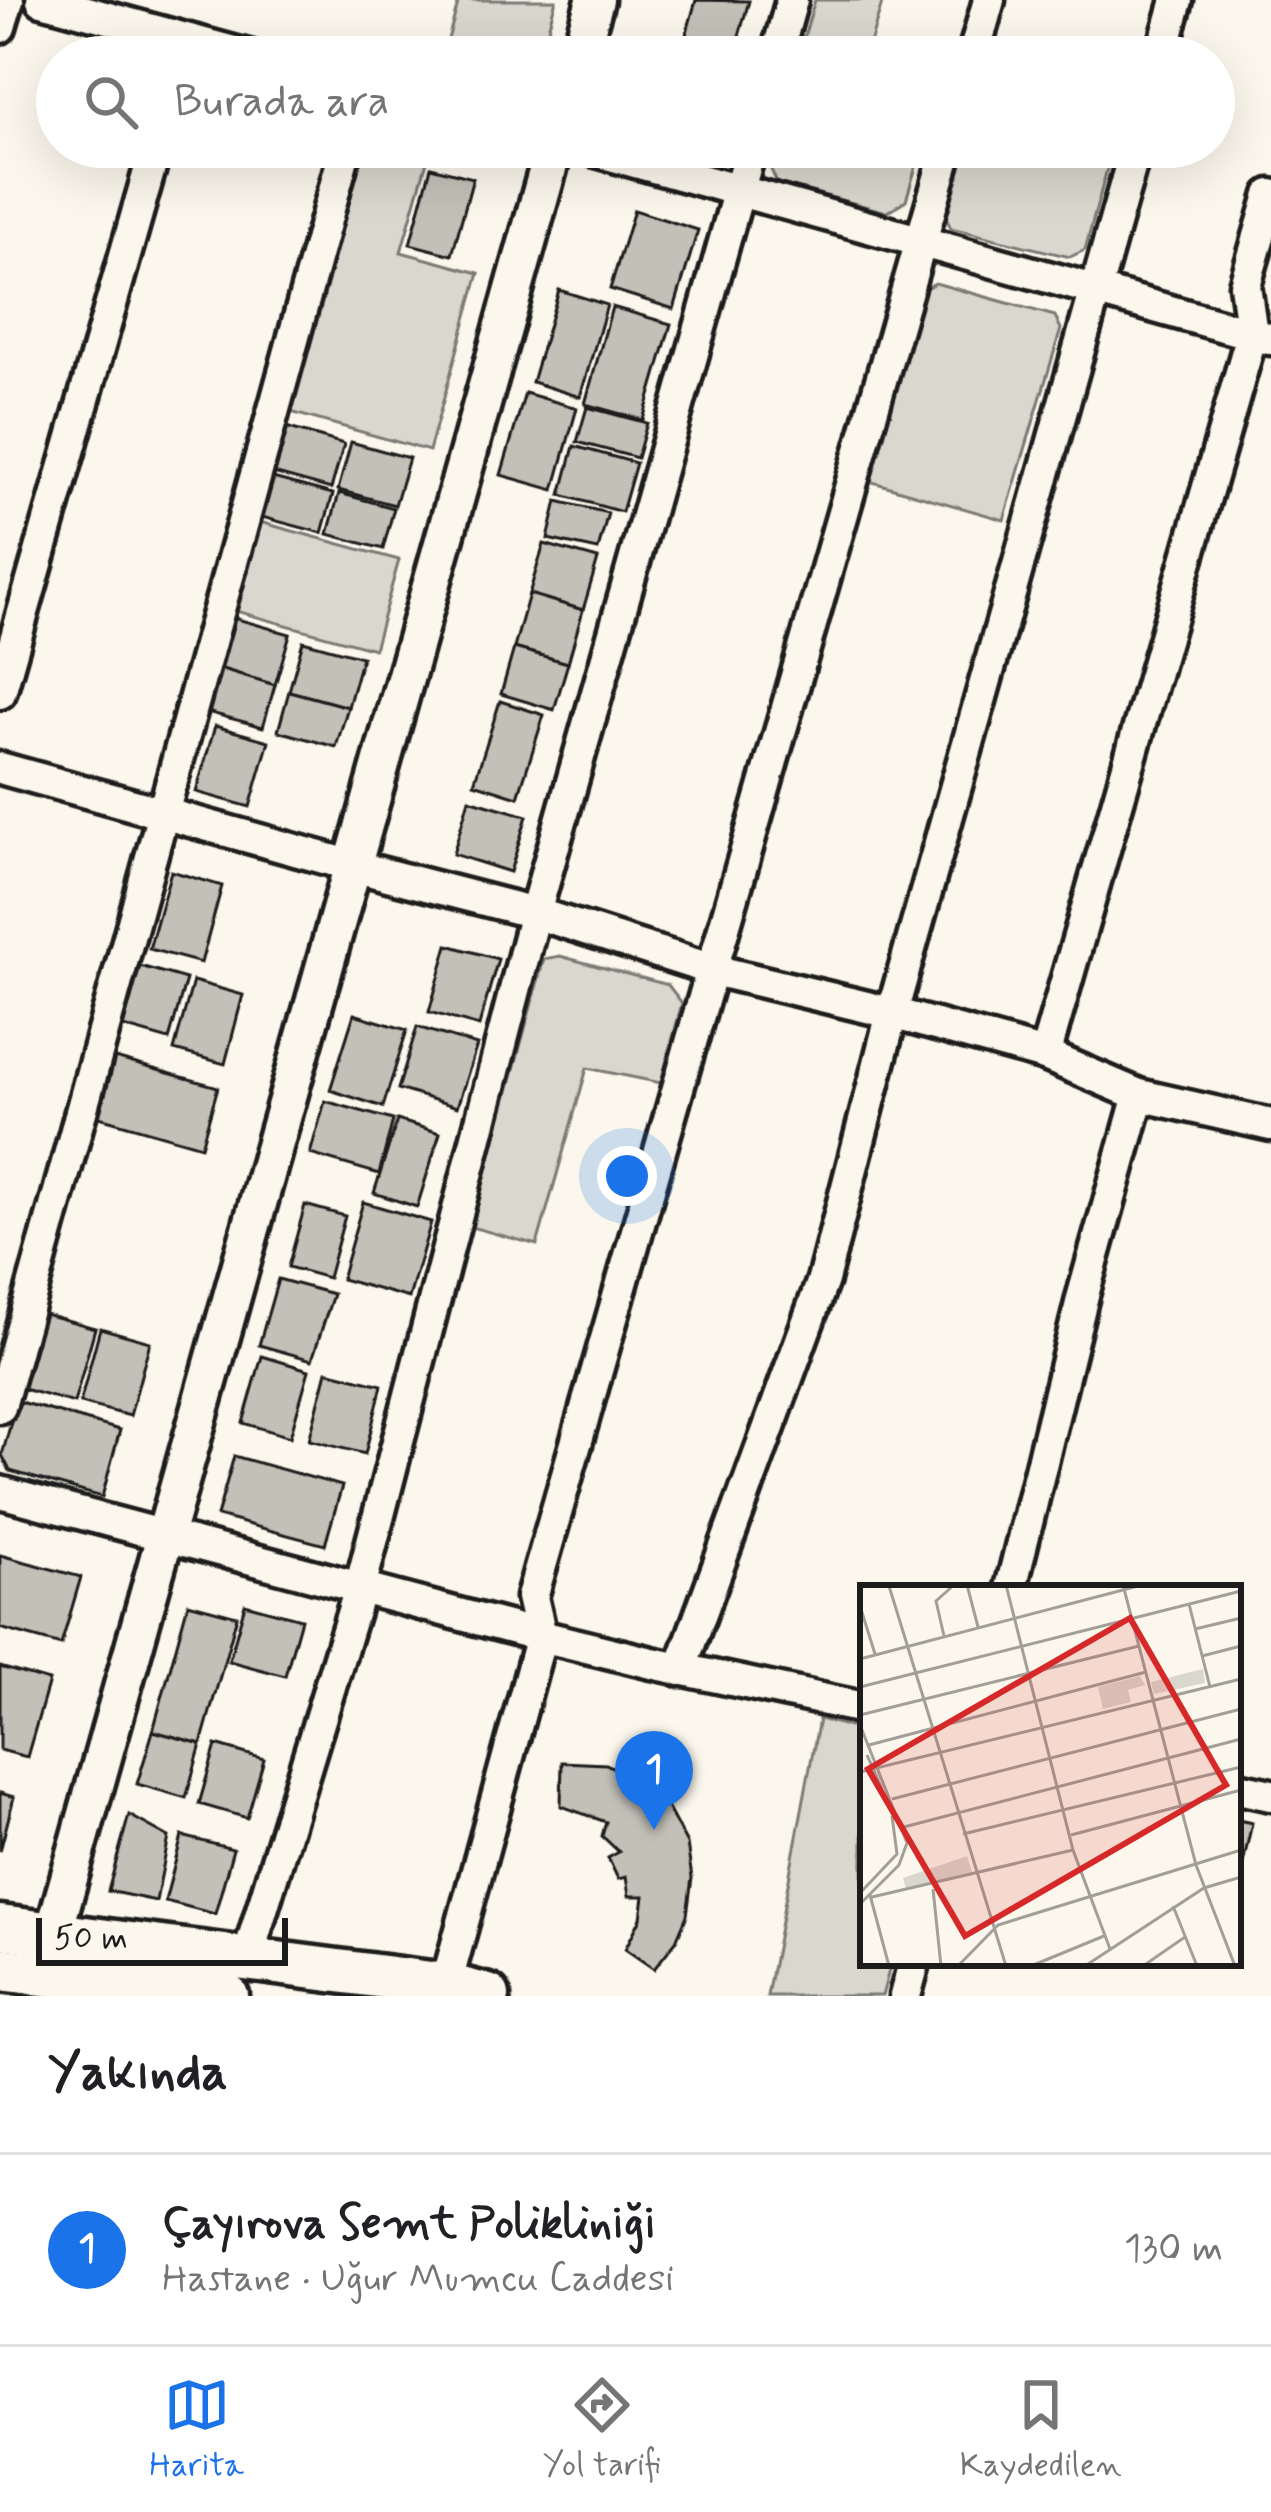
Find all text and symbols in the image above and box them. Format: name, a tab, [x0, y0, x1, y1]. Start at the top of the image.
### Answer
search box	[36, 36, 1235, 168]
icon: search	[78, 69, 144, 135]
text: Burada ara	[174, 73, 389, 132]
your location	[597, 1146, 657, 1206]
inset map	[860, 1585, 1241, 1966]
pin: 1	[615, 1731, 693, 1830]
scale bar	[36, 1912, 288, 1965]
text: 50 m	[54, 1917, 128, 1961]
text: Yakında	[48, 2041, 228, 2107]
text: Çayırova Semt Polikliniği	[162, 2195, 656, 2254]
text: 1	[78, 2224, 96, 2275]
text: 130 m	[1124, 2224, 1223, 2275]
text: Hastane · Uğur Mumcu Caddesi	[162, 2254, 674, 2305]
tab: Harita	[149, 2372, 244, 2488]
tab: Yol tarifi	[543, 2372, 661, 2488]
tab: Kaydedilen	[960, 2372, 1122, 2488]

